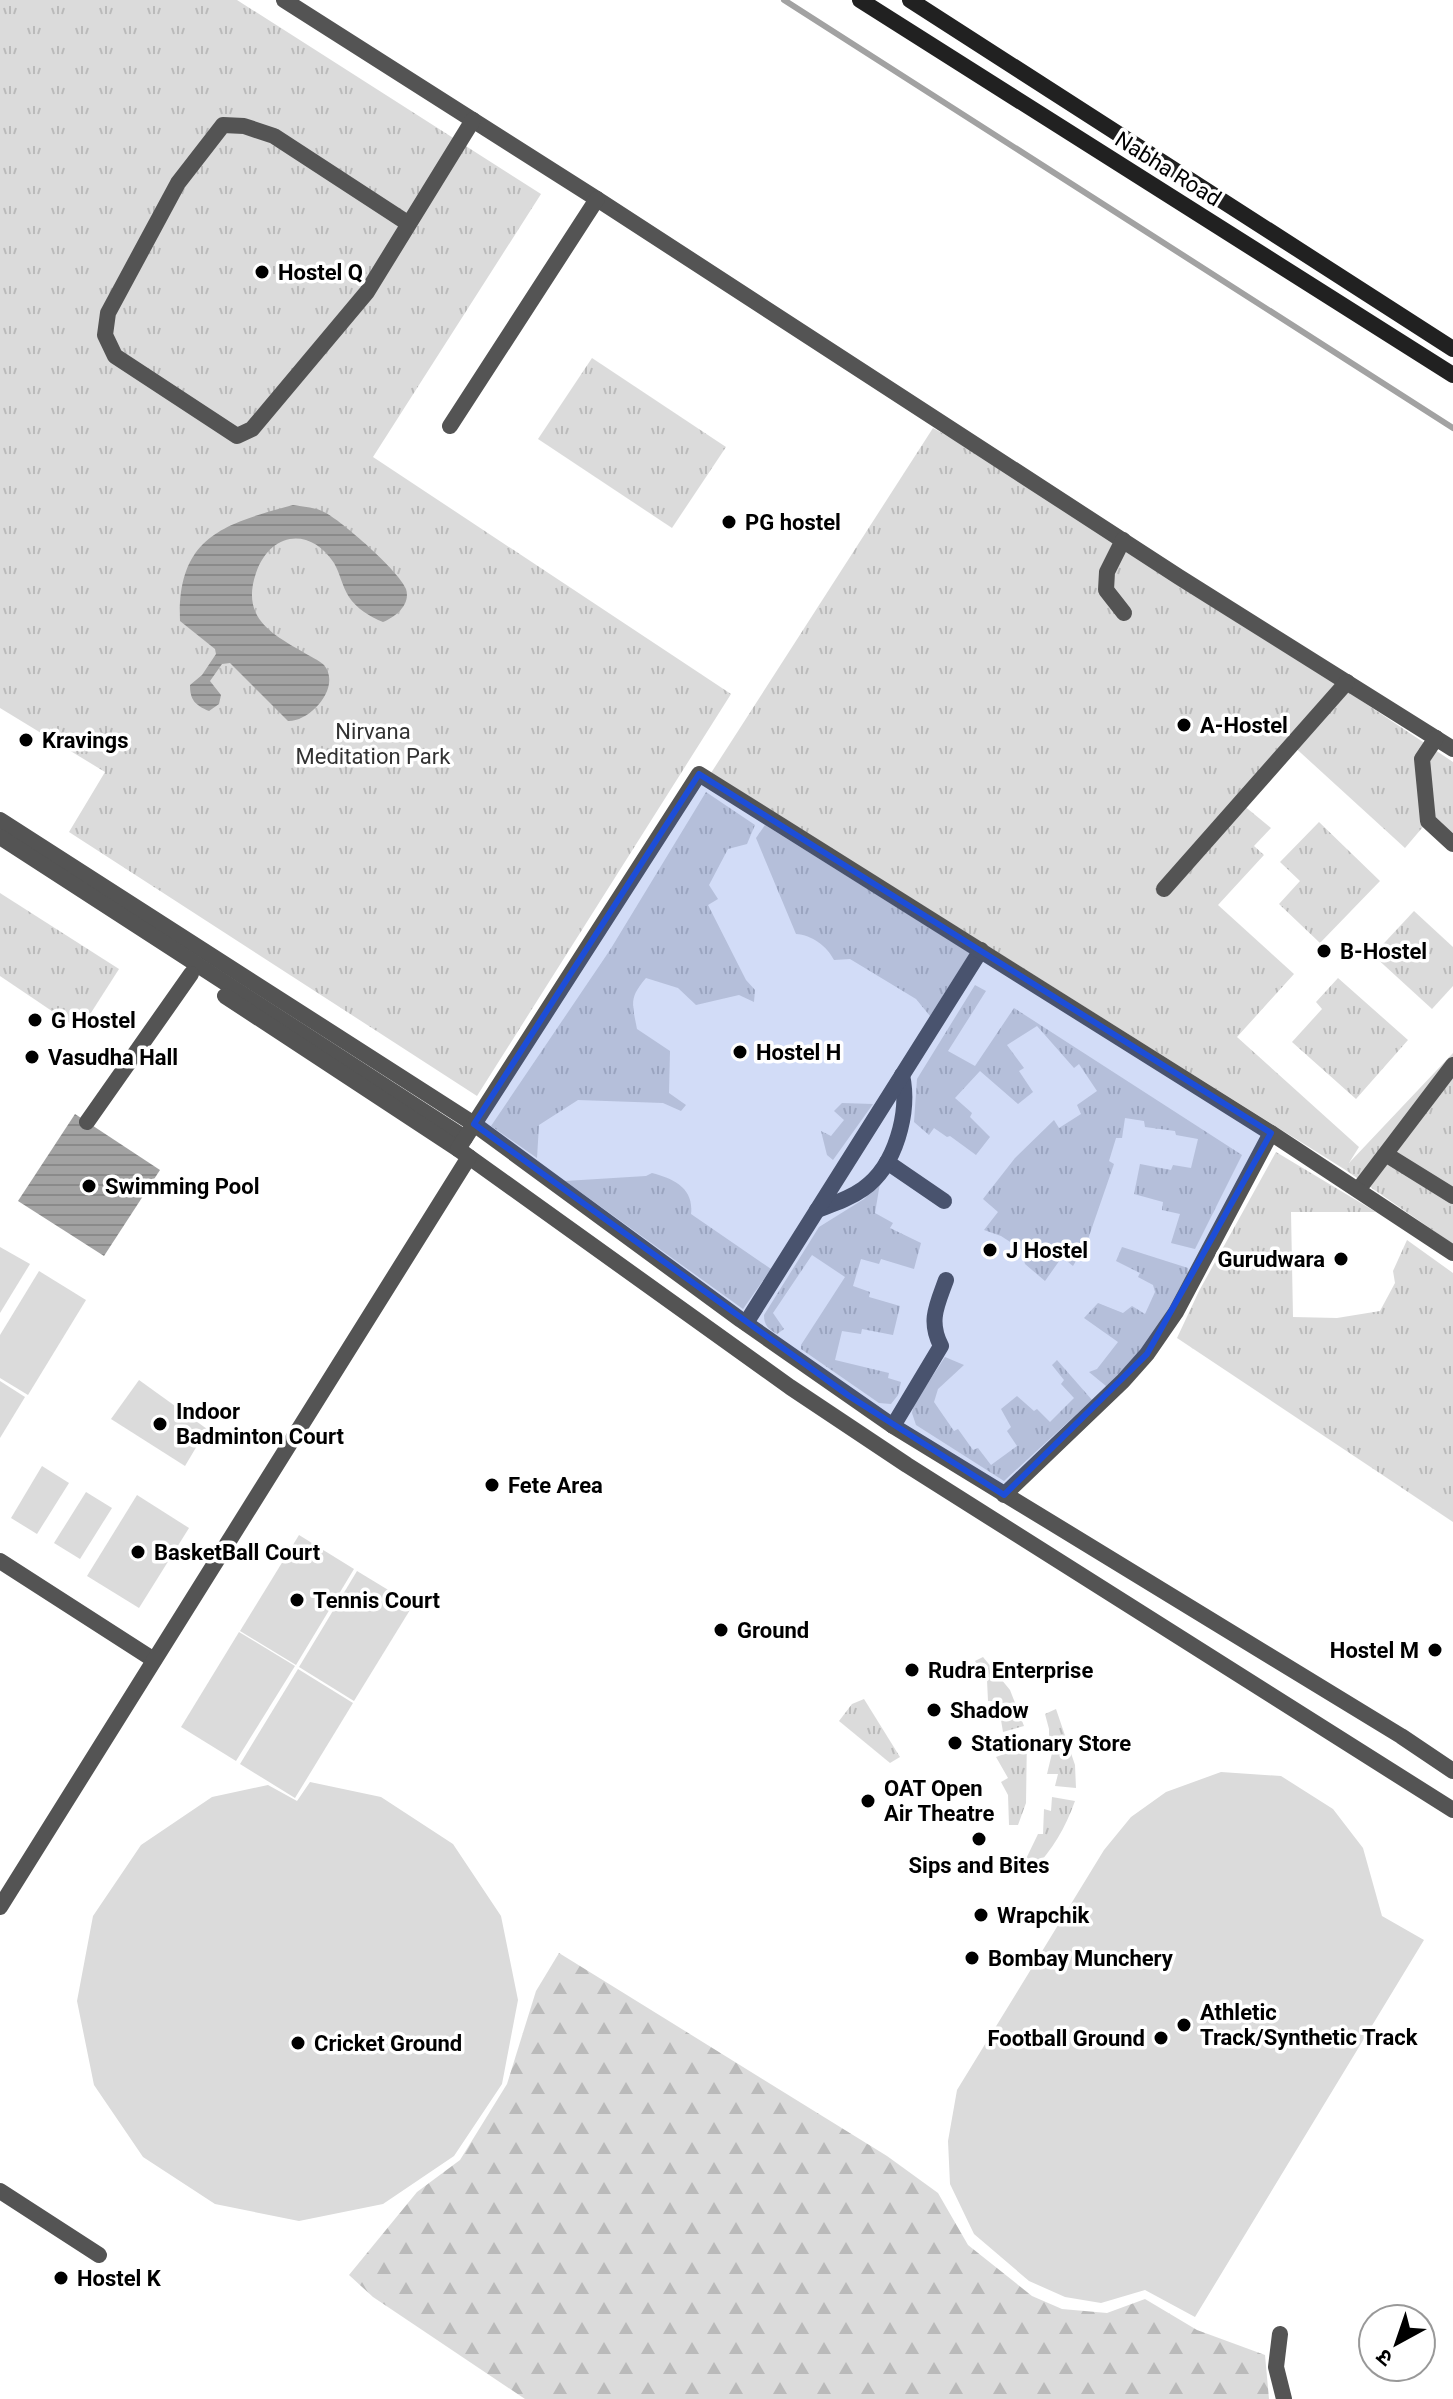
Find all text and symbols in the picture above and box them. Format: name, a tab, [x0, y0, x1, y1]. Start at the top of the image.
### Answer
street label: Nabha Road	[1110, 127, 1226, 211]
place label: Hostel Q	[278, 260, 363, 285]
marker: Hostel Q	[253, 263, 271, 281]
place label: PG hostel	[745, 510, 841, 535]
marker: PG hostel	[720, 513, 738, 531]
place label: A-Hostel	[1200, 713, 1288, 738]
marker: A-Hostel	[1175, 716, 1193, 734]
park label: Nirvana Meditation Park	[296, 719, 451, 769]
place label: Kravings	[42, 728, 128, 753]
marker: Kravings	[17, 731, 35, 749]
place label: B-Hostel	[1340, 939, 1427, 964]
marker: B-Hostel	[1315, 942, 1333, 960]
place label: G Hostel	[51, 1008, 136, 1033]
marker: G Hostel	[26, 1011, 44, 1029]
place label: Hostel H	[756, 1040, 841, 1065]
marker: Hostel H	[731, 1043, 749, 1061]
place label: Vasudha Hall	[48, 1045, 178, 1070]
marker: Vasudha Hall	[23, 1048, 41, 1066]
place label: Swimming Pool	[105, 1174, 260, 1199]
marker: Swimming Pool	[80, 1177, 98, 1195]
place label: J Hostel	[1006, 1238, 1088, 1263]
marker: J Hostel	[981, 1241, 999, 1259]
place label: Gurudwara	[1218, 1247, 1325, 1272]
marker: Gurudwara	[1332, 1250, 1350, 1268]
place label: Indoor Badminton Court	[176, 1399, 345, 1449]
marker: Indoor Badminton Court	[151, 1415, 169, 1433]
place label: Fete Area	[508, 1473, 603, 1498]
marker: Fete Area	[483, 1476, 501, 1494]
place label: BasketBall Court	[154, 1540, 321, 1565]
marker: BasketBall Court	[129, 1543, 147, 1561]
place label: Tennis Court	[313, 1588, 441, 1613]
marker: Tennis Court	[288, 1591, 306, 1609]
place label: Ground	[737, 1618, 809, 1643]
marker: Ground	[712, 1621, 730, 1639]
place label: Hostel M	[1330, 1638, 1419, 1663]
marker: Hostel M	[1426, 1641, 1444, 1659]
place label: Rudra Enterprise	[928, 1658, 1093, 1683]
marker: Rudra Enterprise	[903, 1661, 921, 1679]
place label: Shadow	[950, 1698, 1029, 1723]
marker: Shadow	[925, 1701, 943, 1719]
place label: Stationary Store	[971, 1731, 1131, 1756]
marker: Stationary Store	[946, 1734, 964, 1752]
place label: OAT Open Air Theatre	[884, 1776, 994, 1826]
marker: OAT Open Air Theatre	[859, 1792, 877, 1810]
marker: Sips and Bites	[970, 1830, 988, 1848]
place label: Sips and Bites	[909, 1853, 1049, 1878]
place label: Wrapchik	[997, 1903, 1089, 1928]
marker: Wrapchik	[972, 1906, 990, 1924]
place label: Bombay Munchery	[988, 1946, 1174, 1971]
marker: Bombay Munchery	[963, 1949, 981, 1967]
place label: Athletic Track/Synthetic Track	[1200, 2000, 1418, 2050]
marker: Athletic Track/Synthetic Track	[1175, 2016, 1193, 2034]
place label: Football Ground	[987, 2026, 1145, 2051]
marker: Football Ground	[1152, 2029, 1170, 2047]
place label: Cricket Ground	[314, 2031, 462, 2056]
marker: Cricket Ground	[289, 2034, 307, 2052]
place label: Hostel K	[77, 2266, 162, 2291]
marker: Hostel K	[52, 2269, 70, 2287]
north arrow	[1357, 2303, 1437, 2383]
text: उ	[1371, 2344, 1397, 2372]

